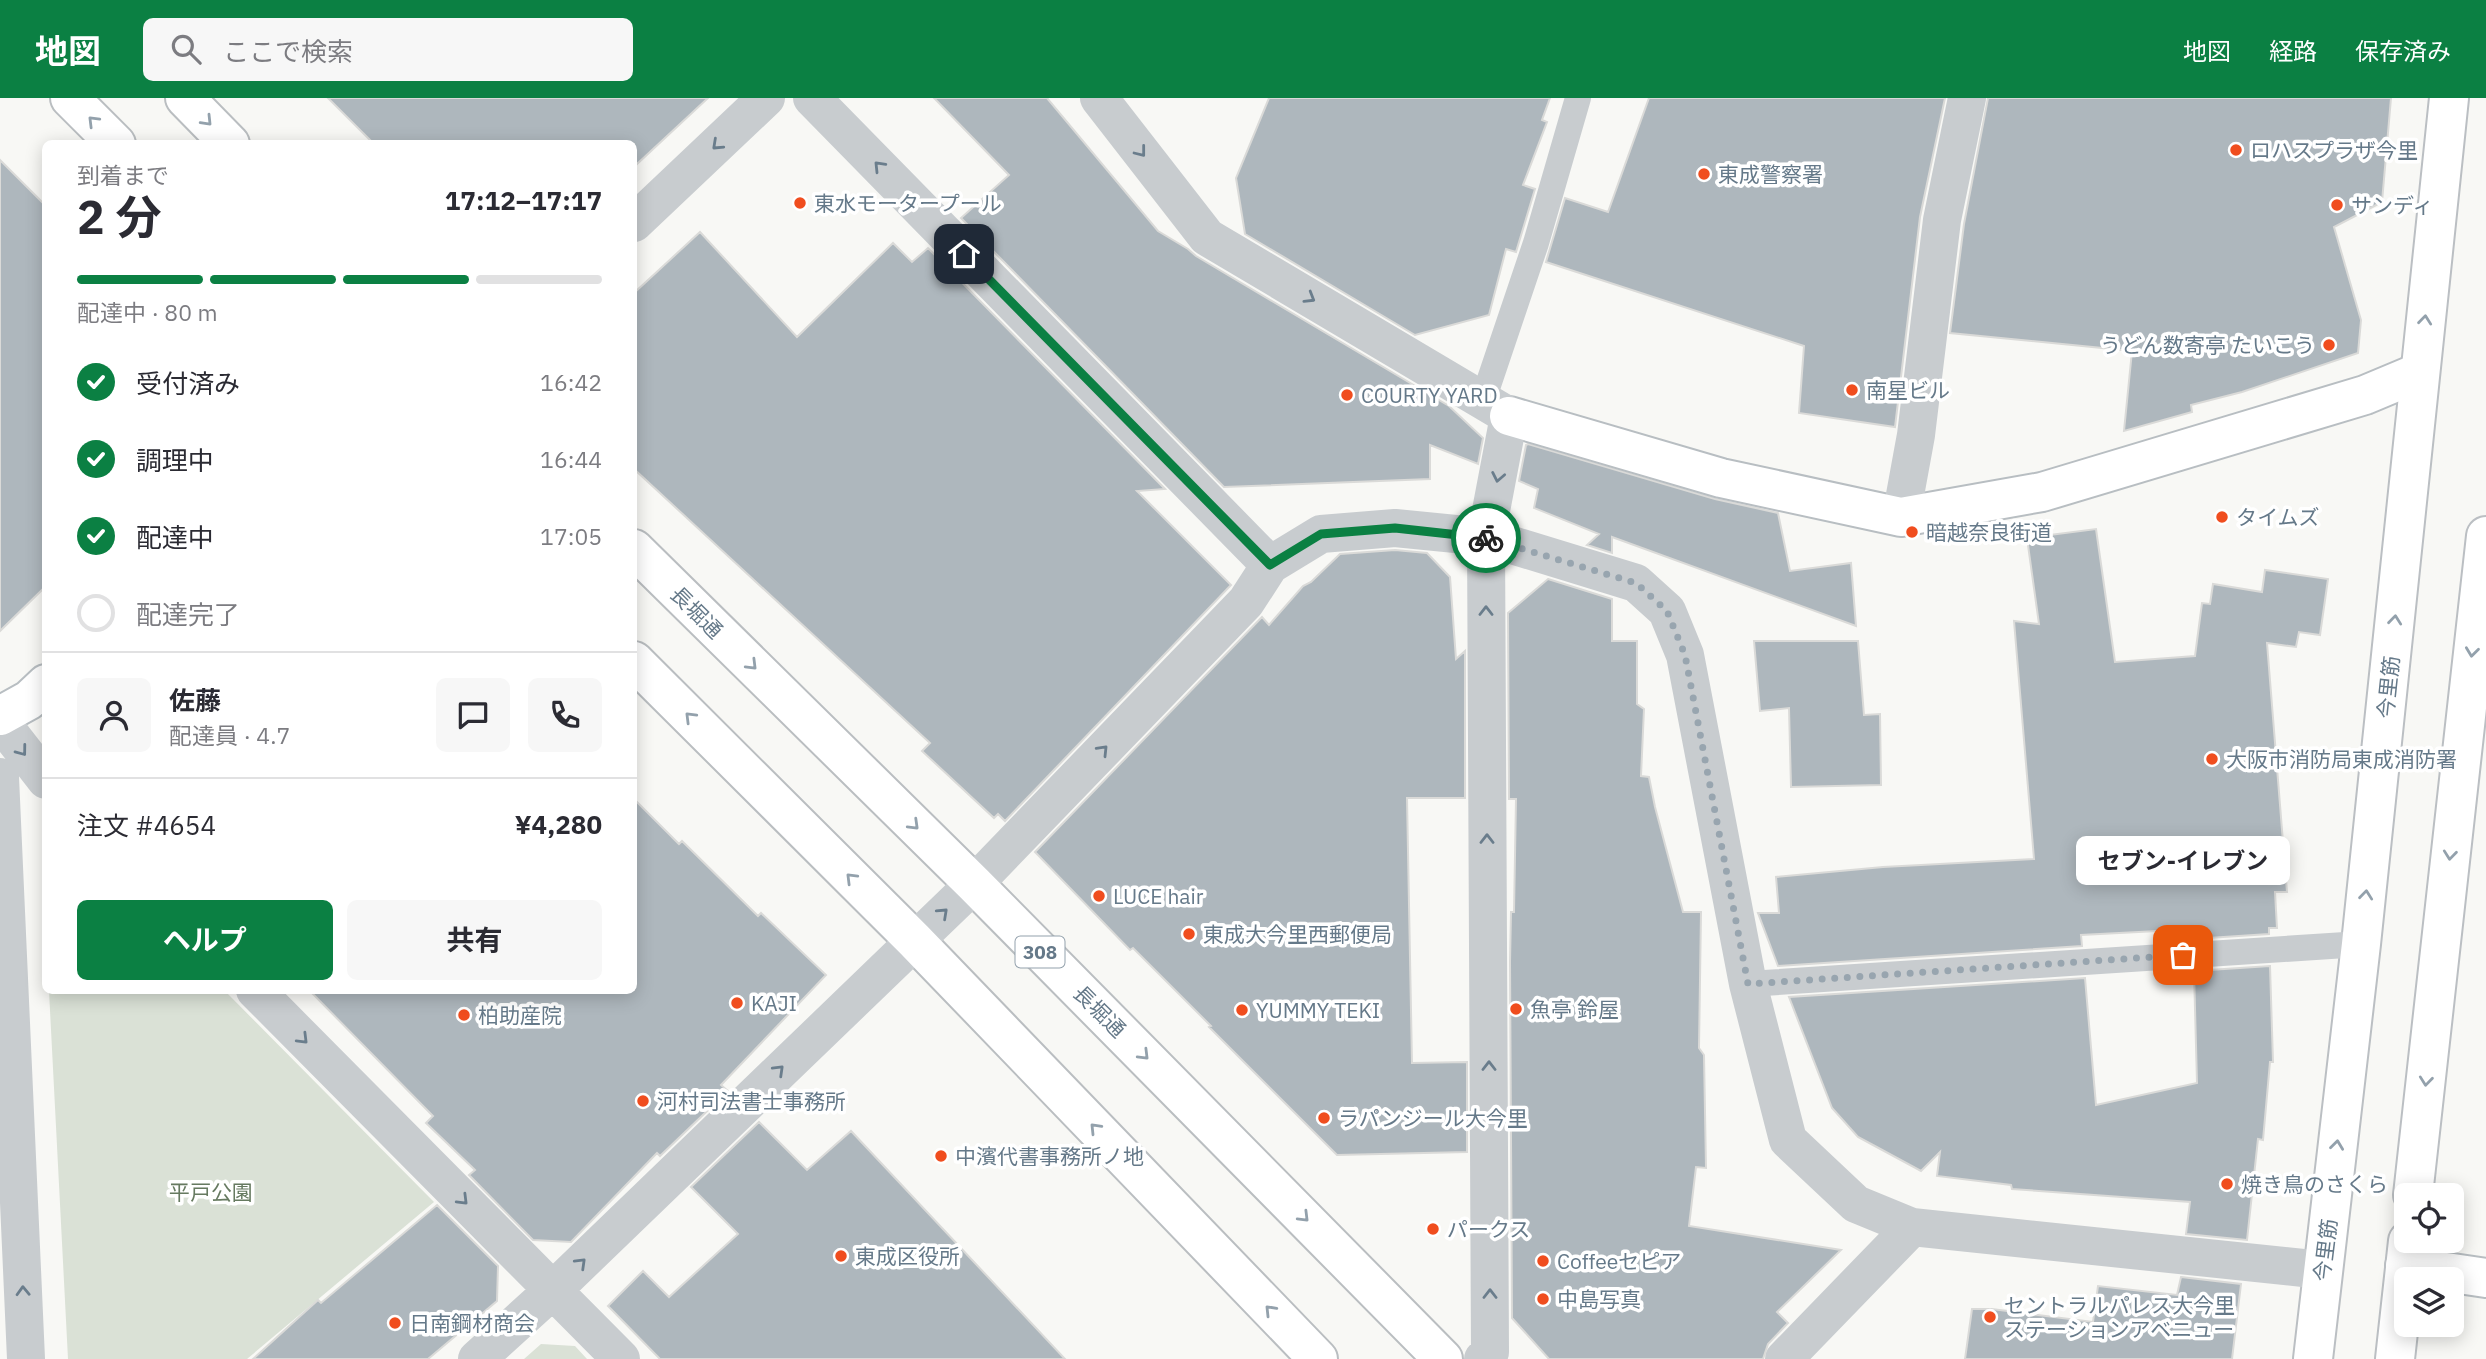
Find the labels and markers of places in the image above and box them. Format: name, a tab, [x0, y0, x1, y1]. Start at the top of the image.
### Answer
place label: ロハスプラザ今里	[2250, 136, 2418, 164]
marker: ロハスプラザ今里	[2228, 142, 2244, 158]
place label: 東成警察署	[1718, 160, 1823, 188]
marker: 東成警察署	[1696, 166, 1712, 182]
place label: 東水モータープール	[814, 189, 1002, 217]
place label: サンディ	[2351, 191, 2434, 219]
marker: 東水モータープール	[792, 195, 808, 211]
marker: サンディ	[2329, 197, 2345, 213]
pin	[934, 224, 994, 284]
place label: うどん数寄亭 たいこう	[2100, 331, 2315, 359]
marker: うどん数寄亭 たいこう	[2321, 337, 2337, 353]
place label: 南星ビル	[1866, 376, 1950, 404]
place label: COURTY YARD	[1361, 381, 1498, 409]
marker: 南星ビル	[1844, 382, 1860, 398]
marker: COURTY YARD	[1339, 387, 1355, 403]
place label: タイムズ	[2236, 503, 2320, 531]
marker: タイムズ	[2214, 509, 2230, 525]
place label: 暗越奈良街道	[1926, 518, 2052, 546]
marker: 暗越奈良街道	[1904, 524, 1920, 540]
place label: 大阪市消防局東成消防署	[2226, 745, 2457, 773]
marker: 大阪市消防局東成消防署	[2204, 751, 2220, 767]
callout: セブン-イレブン	[2076, 836, 2290, 885]
place label: LUCE hair	[1113, 882, 1204, 910]
marker: LUCE hair	[1091, 888, 1107, 904]
place label: 東成大今里西郵便局	[1203, 920, 1392, 948]
pin	[2153, 925, 2213, 985]
marker: 東成大今里西郵便局	[1181, 926, 1197, 942]
place label: KAJI	[751, 989, 797, 1017]
marker: KAJI	[729, 995, 745, 1011]
place label: 魚亭 鈴屋	[1530, 995, 1619, 1023]
place label: YUMMY TEKI	[1256, 996, 1380, 1024]
place label: 柏助産院	[478, 1001, 562, 1029]
marker: 魚亭 鈴屋	[1508, 1001, 1524, 1017]
marker: YUMMY TEKI	[1234, 1002, 1250, 1018]
marker: 柏助産院	[456, 1007, 472, 1023]
place label: 河村司法書士事務所	[657, 1087, 846, 1115]
marker: 河村司法書士事務所	[635, 1093, 651, 1109]
place label: ラパンジール大今里	[1338, 1104, 1528, 1132]
marker: ラパンジール大今里	[1316, 1110, 1332, 1126]
place label: 中濱代書事務所ノ地	[955, 1142, 1144, 1170]
marker: 中濱代書事務所ノ地	[933, 1148, 949, 1164]
place label: 焼き鳥のさくら	[2241, 1170, 2388, 1198]
marker: 焼き鳥のさくら	[2219, 1176, 2235, 1192]
place label: パークス	[1447, 1215, 1530, 1243]
marker: パークス	[1425, 1221, 1441, 1237]
place label: 東成区役所	[855, 1242, 960, 1270]
place label: Coffeeセピア	[1557, 1247, 1681, 1275]
marker: 東成区役所	[833, 1248, 849, 1264]
marker: Coffeeセピア	[1535, 1253, 1551, 1269]
place label: 中島写真	[1557, 1285, 1641, 1313]
marker: 中島写真	[1535, 1291, 1551, 1307]
place label: セントラルパレス大今里 ステーションアベニュー	[2004, 1291, 2235, 1343]
place label: 日南鋼材商会	[409, 1309, 535, 1337]
marker: セントラルパレス大今里 ステーションアベニュー	[1982, 1309, 1998, 1325]
marker: 日南鋼材商会	[387, 1315, 403, 1331]

